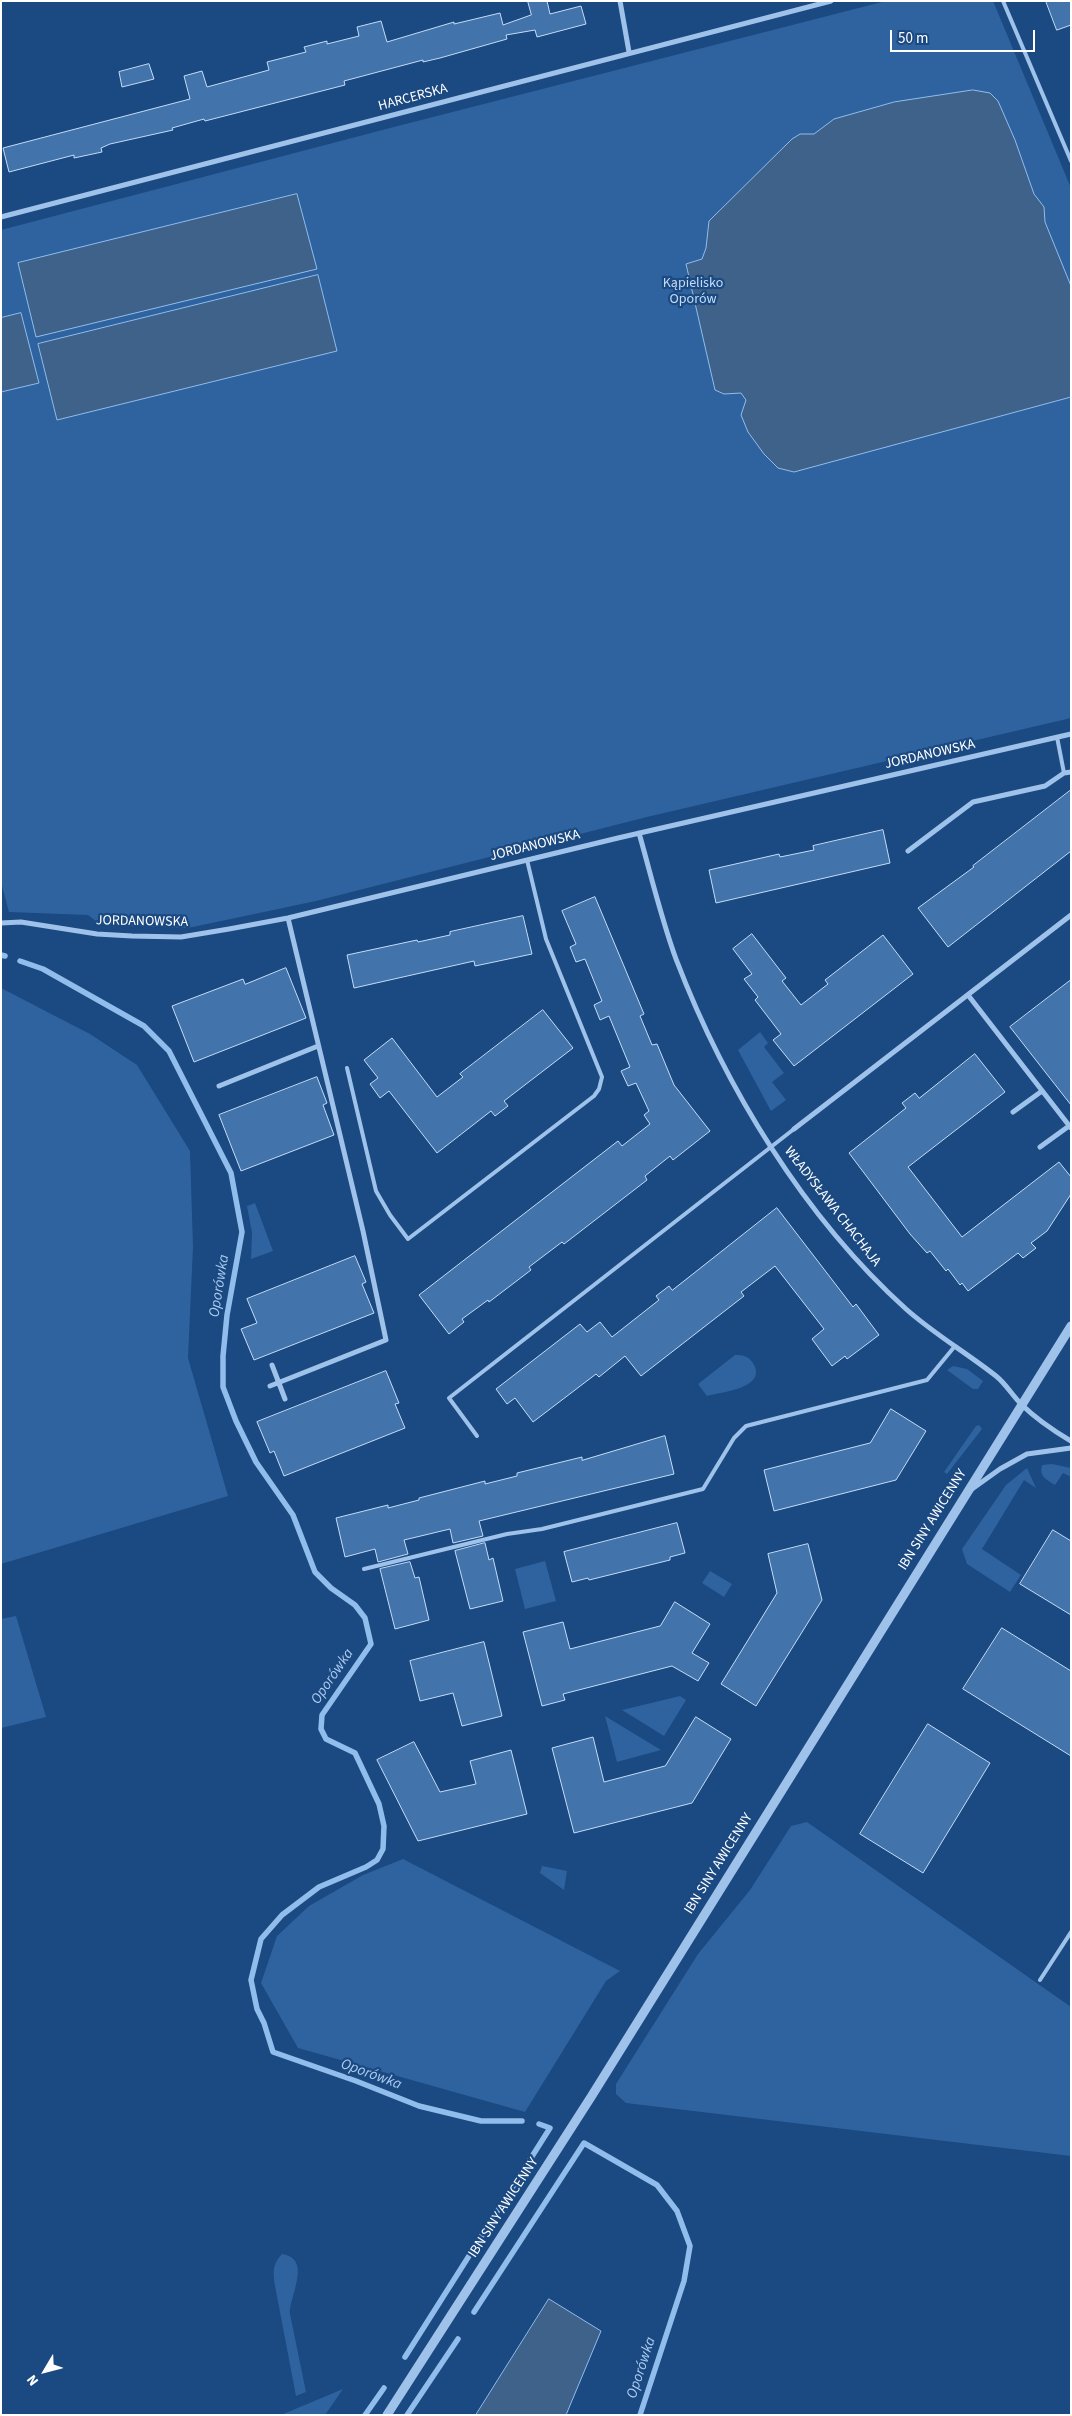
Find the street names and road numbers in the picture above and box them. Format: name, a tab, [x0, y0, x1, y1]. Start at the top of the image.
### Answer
street label: HARCERSKA	[377, 81, 449, 115]
street label: JORDANOWSKA	[883, 736, 977, 774]
street label: JORDANOWSKA	[488, 827, 582, 865]
street label: JORDANOWSKA	[96, 913, 188, 931]
street label: WŁADYSŁAWA CHACHAJA	[780, 1144, 884, 1270]
street label: IBN SINY AWICENNY	[895, 1466, 971, 1574]
street label: IBN SINY AWICENNY	[681, 1810, 757, 1918]
street label: IBN SINY AWICENNY	[465, 2155, 543, 2261]

